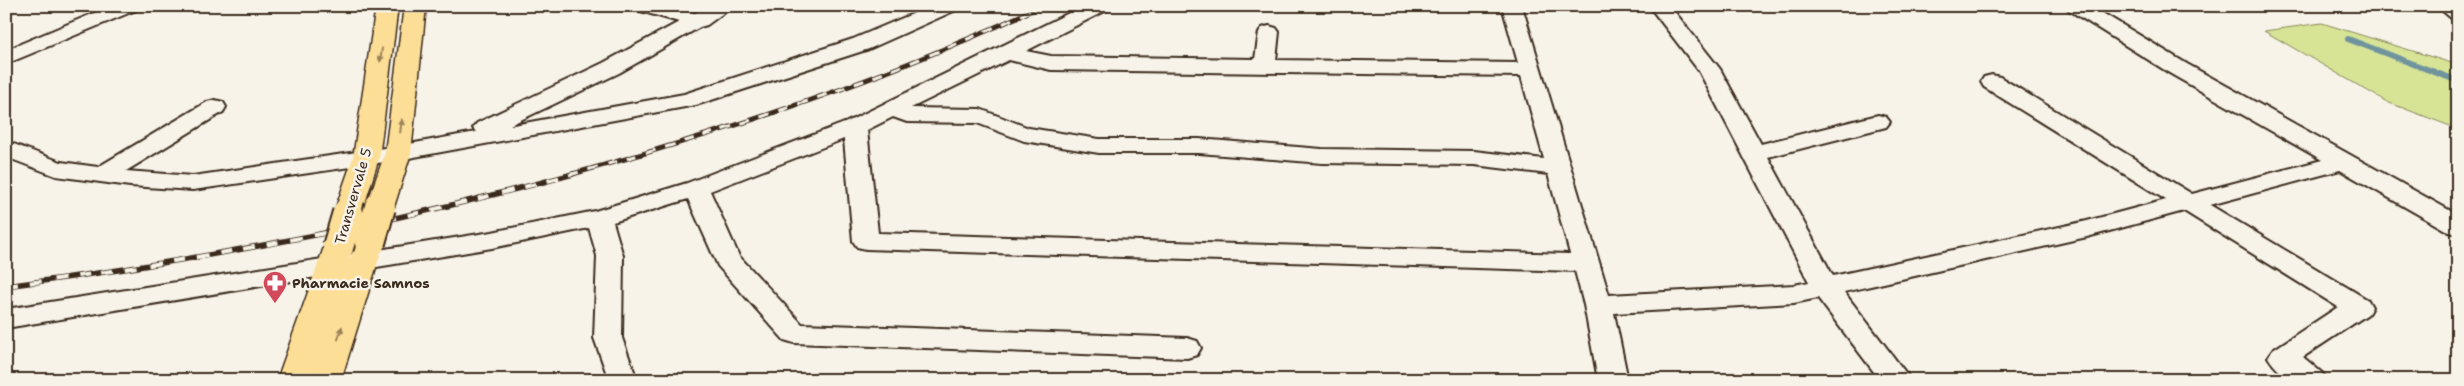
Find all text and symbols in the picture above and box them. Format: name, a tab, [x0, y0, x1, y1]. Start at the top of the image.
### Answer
one-way arrow	[376, 47, 384, 63]
one-way arrow	[397, 118, 405, 134]
street label: Transvervale 5	[331, 146, 375, 246]
pharmacy icon: Pharmacie Samnos	[262, 270, 288, 304]
place label: Pharmacie Samnos	[292, 274, 430, 292]
one-way arrow	[337, 326, 344, 341]

